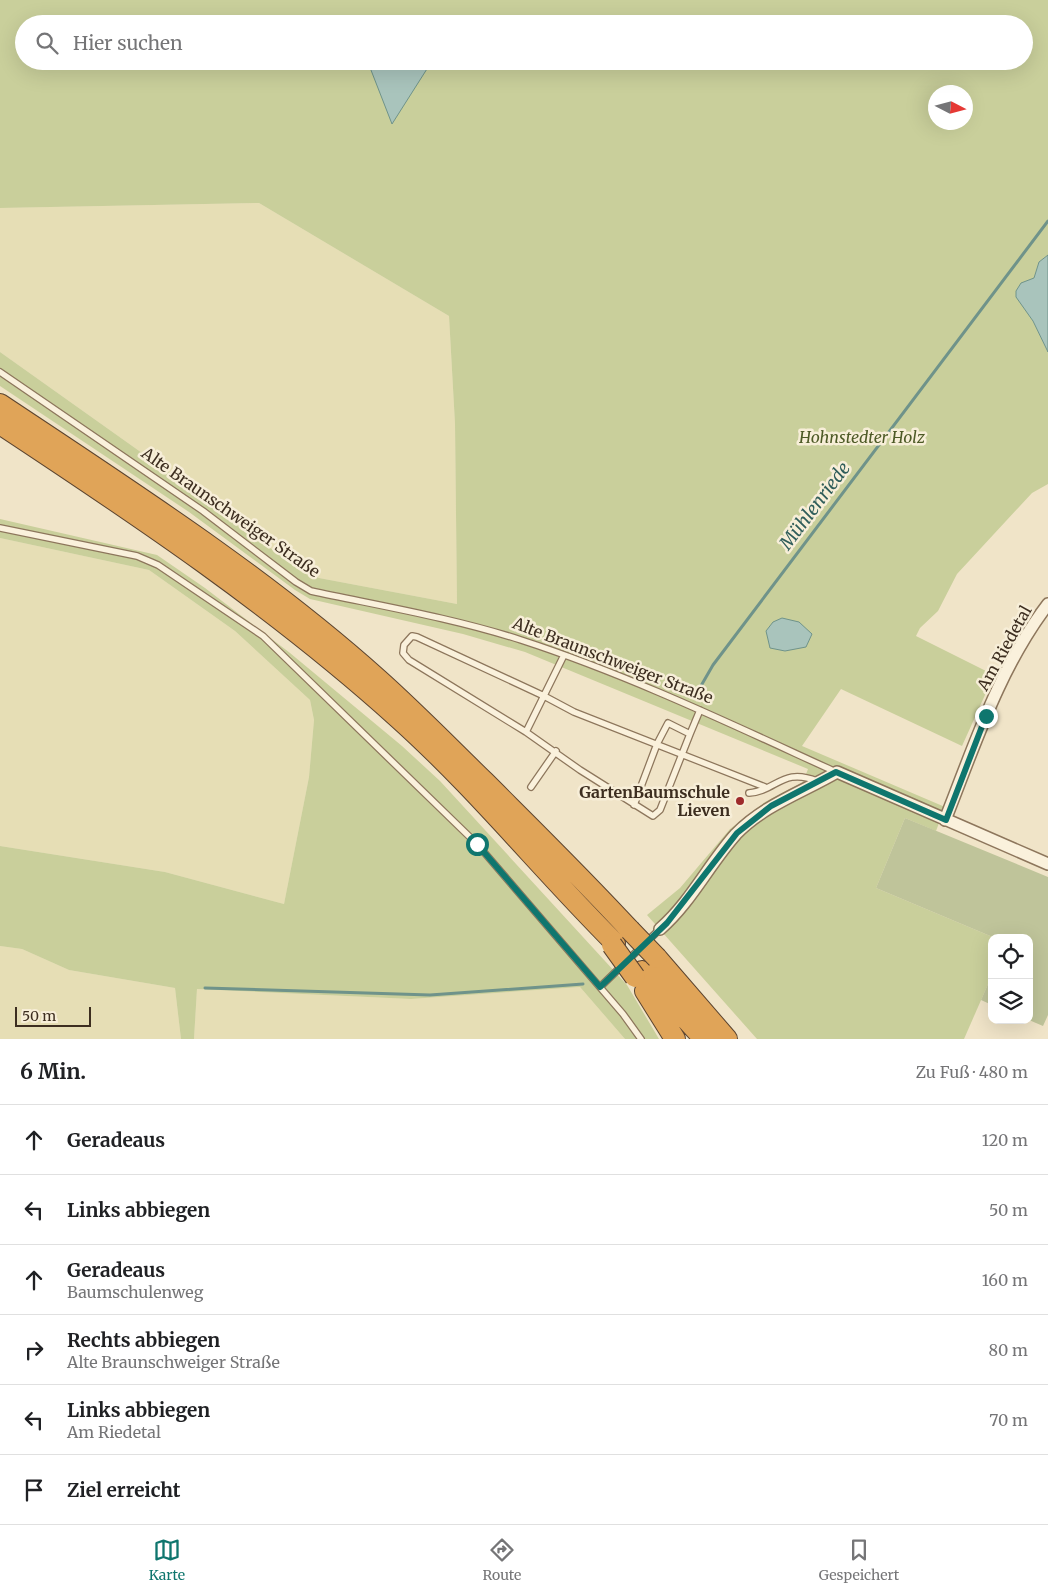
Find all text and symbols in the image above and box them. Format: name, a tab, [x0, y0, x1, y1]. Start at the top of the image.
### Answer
search box	[15, 15, 1033, 70]
icon: search	[33, 29, 61, 57]
text: Hier suchen	[73, 31, 183, 55]
north arrow	[928, 85, 973, 130]
park label: Hohnstedter Holz	[798, 427, 926, 447]
street label: Alte Braunschweiger Straße	[137, 442, 324, 581]
water label: Mühlenriede	[774, 457, 855, 555]
street label: Am Riedetal	[972, 602, 1036, 695]
street label: Alte Braunschweiger Straße	[509, 612, 716, 707]
route end	[975, 705, 998, 728]
place label: GartenBaumschule Lieven	[579, 782, 730, 820]
marker: GartenBaumschule Lieven	[734, 795, 746, 807]
route start	[466, 833, 489, 856]
map controls	[988, 934, 1033, 1024]
button: locate	[988, 934, 1033, 979]
button: layers	[988, 979, 1033, 1024]
scale bar	[15, 1004, 91, 1027]
text: 50 m	[22, 1007, 56, 1025]
text: 6 Min.	[20, 1058, 86, 1085]
text: Zu Fuß · 480 m	[916, 1062, 1028, 1082]
icon: ahead	[20, 1126, 48, 1154]
text: Geradeaus	[67, 1128, 165, 1152]
text: 120 m	[982, 1130, 1028, 1150]
icon: left	[20, 1196, 48, 1224]
text: Links abbiegen	[67, 1198, 210, 1222]
text: 50 m	[989, 1200, 1028, 1220]
text: Geradeaus	[67, 1258, 165, 1282]
icon: ahead	[20, 1266, 48, 1294]
text: 160 m	[982, 1270, 1028, 1290]
text: Baumschulenweg	[67, 1282, 203, 1302]
text: Rechts abbiegen	[67, 1328, 220, 1352]
icon: right	[20, 1336, 48, 1364]
text: 80 m	[989, 1340, 1028, 1360]
text: Alte Braunschweiger Straße	[67, 1352, 280, 1372]
text: Links abbiegen	[67, 1398, 210, 1422]
icon: left	[20, 1406, 48, 1434]
text: 70 m	[989, 1410, 1028, 1430]
text: Am Riedetal	[67, 1422, 161, 1442]
icon: arrive	[20, 1476, 48, 1504]
text: Ziel erreicht	[67, 1478, 180, 1502]
tab: Karte	[149, 1536, 185, 1584]
tab: Route	[482, 1536, 521, 1584]
tab: Gespeichert	[819, 1536, 899, 1584]

